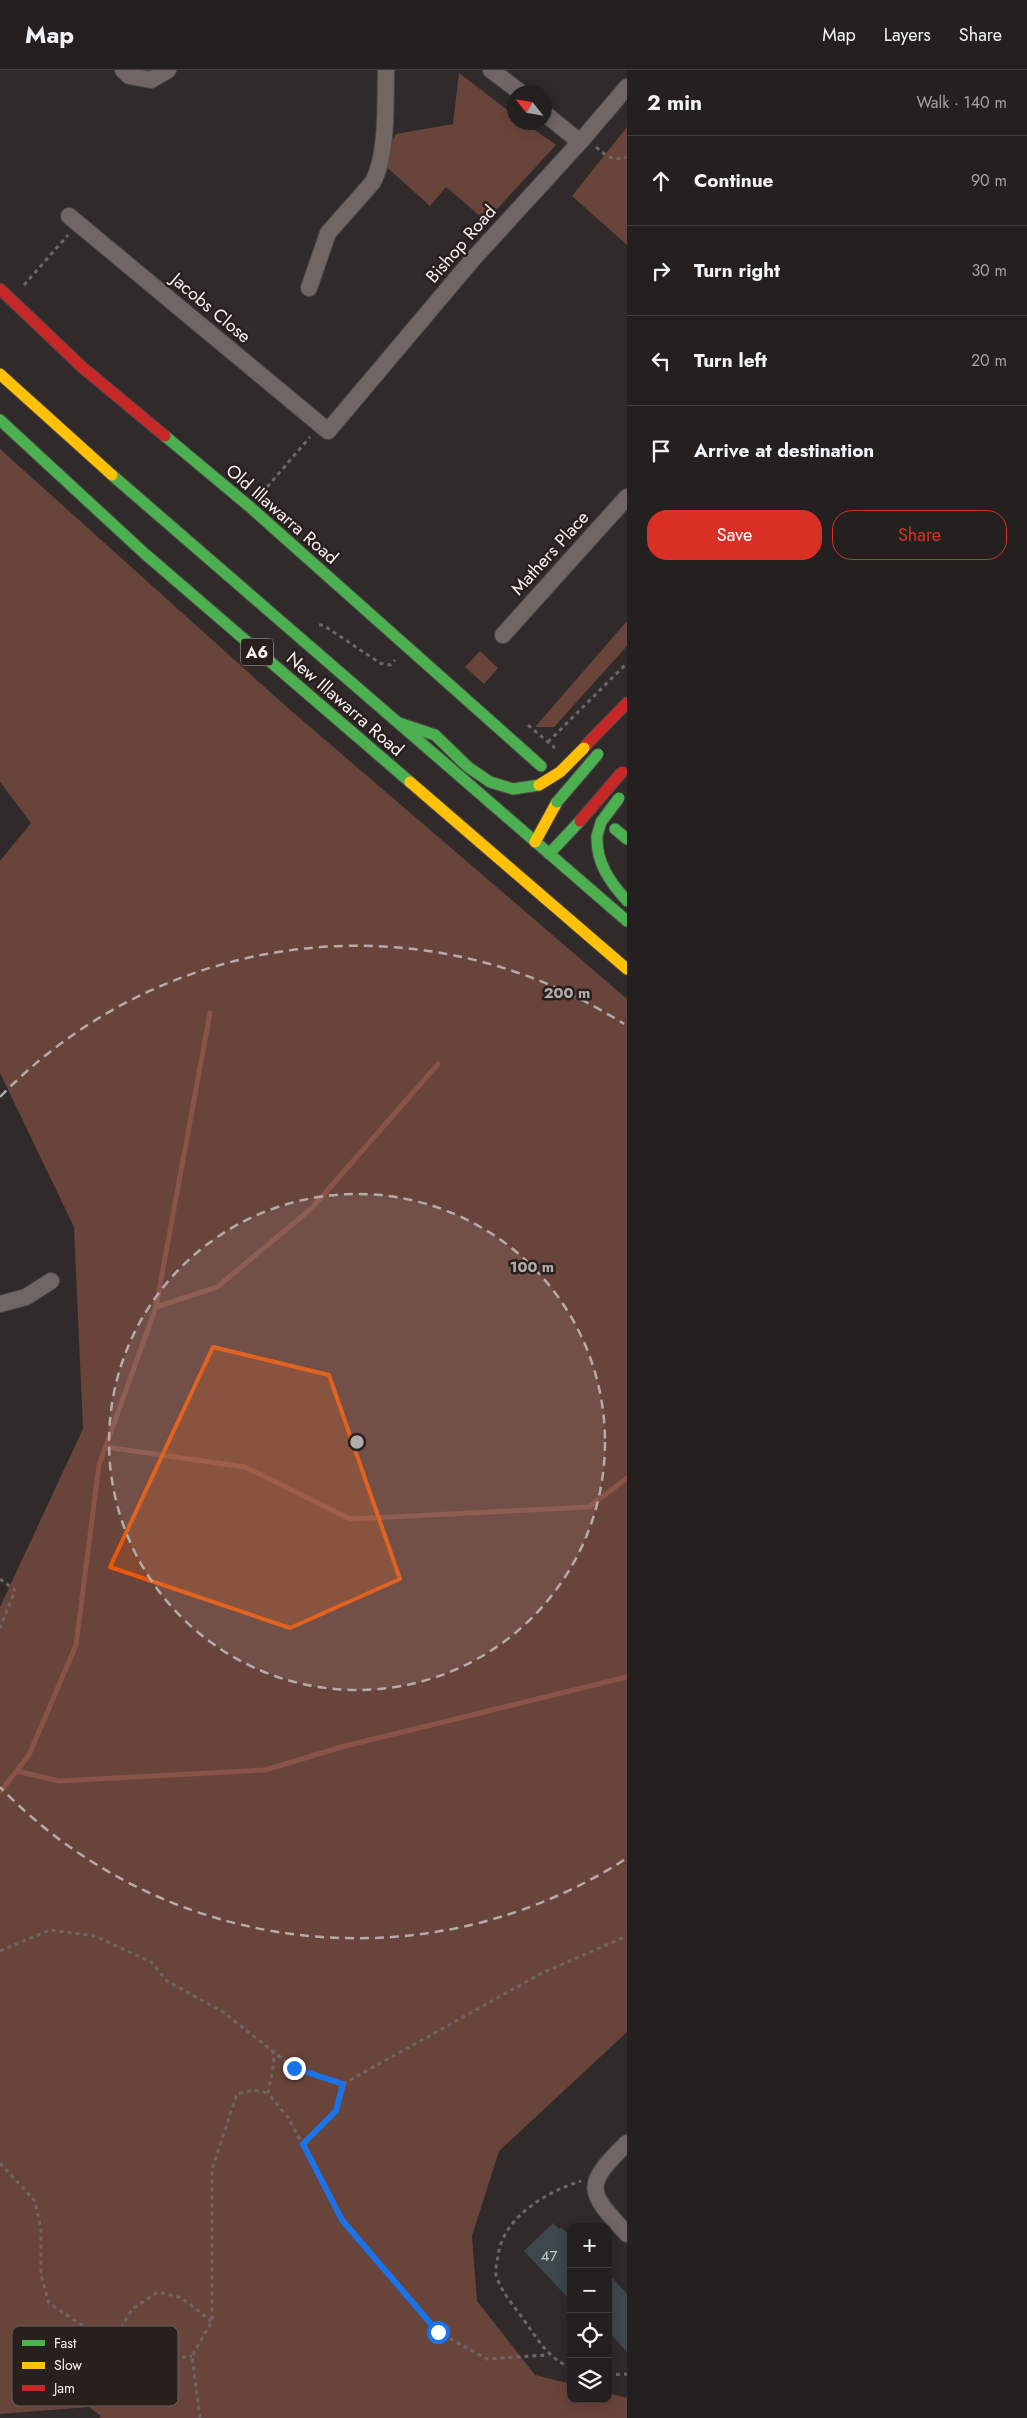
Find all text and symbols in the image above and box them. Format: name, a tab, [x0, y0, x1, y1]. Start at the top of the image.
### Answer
text: Map	[25, 17, 74, 52]
text: Map	[822, 22, 856, 48]
text: Layers	[884, 22, 931, 48]
text: Share	[959, 22, 1002, 48]
north arrow	[507, 85, 552, 130]
text: 2 min	[647, 88, 702, 118]
text: Walk · 140 m	[917, 91, 1007, 114]
icon: ahead	[647, 167, 675, 195]
text: Continue	[694, 167, 773, 194]
text: 90 m	[971, 169, 1007, 192]
street label: Bishop Road	[420, 199, 502, 289]
icon: right	[647, 257, 675, 285]
text: Turn right	[694, 257, 780, 284]
text: 30 m	[971, 259, 1007, 282]
street label: Jacobs Close	[164, 266, 257, 349]
icon: left	[647, 347, 675, 375]
text: Turn left	[694, 347, 767, 374]
text: 20 m	[971, 349, 1007, 372]
icon: arrive	[647, 437, 675, 465]
text: Arrive at destination	[694, 437, 874, 464]
street label: Old Illawarra Road	[220, 458, 344, 570]
street label: Mathers Place	[505, 505, 595, 601]
button: Save	[647, 510, 822, 560]
button: Share	[832, 510, 1007, 560]
road number: A6	[241, 638, 273, 666]
street label: New Illawarra Road	[281, 646, 409, 762]
text: 200 m	[544, 982, 590, 1004]
text: 100 m	[510, 1256, 554, 1278]
centre of rings	[348, 1433, 366, 1451]
route end	[283, 2057, 306, 2080]
map controls	[567, 2223, 612, 2403]
button: +	[567, 2223, 612, 2268]
house number: 47	[541, 2245, 557, 2267]
button: −	[567, 2268, 612, 2313]
button: locate	[567, 2313, 612, 2358]
route start	[427, 2321, 450, 2344]
legend	[12, 2326, 178, 2406]
text: Fast	[54, 2333, 77, 2353]
text: Slow	[54, 2355, 82, 2375]
button: layers	[567, 2358, 612, 2403]
text: Jam	[52, 2378, 75, 2398]

